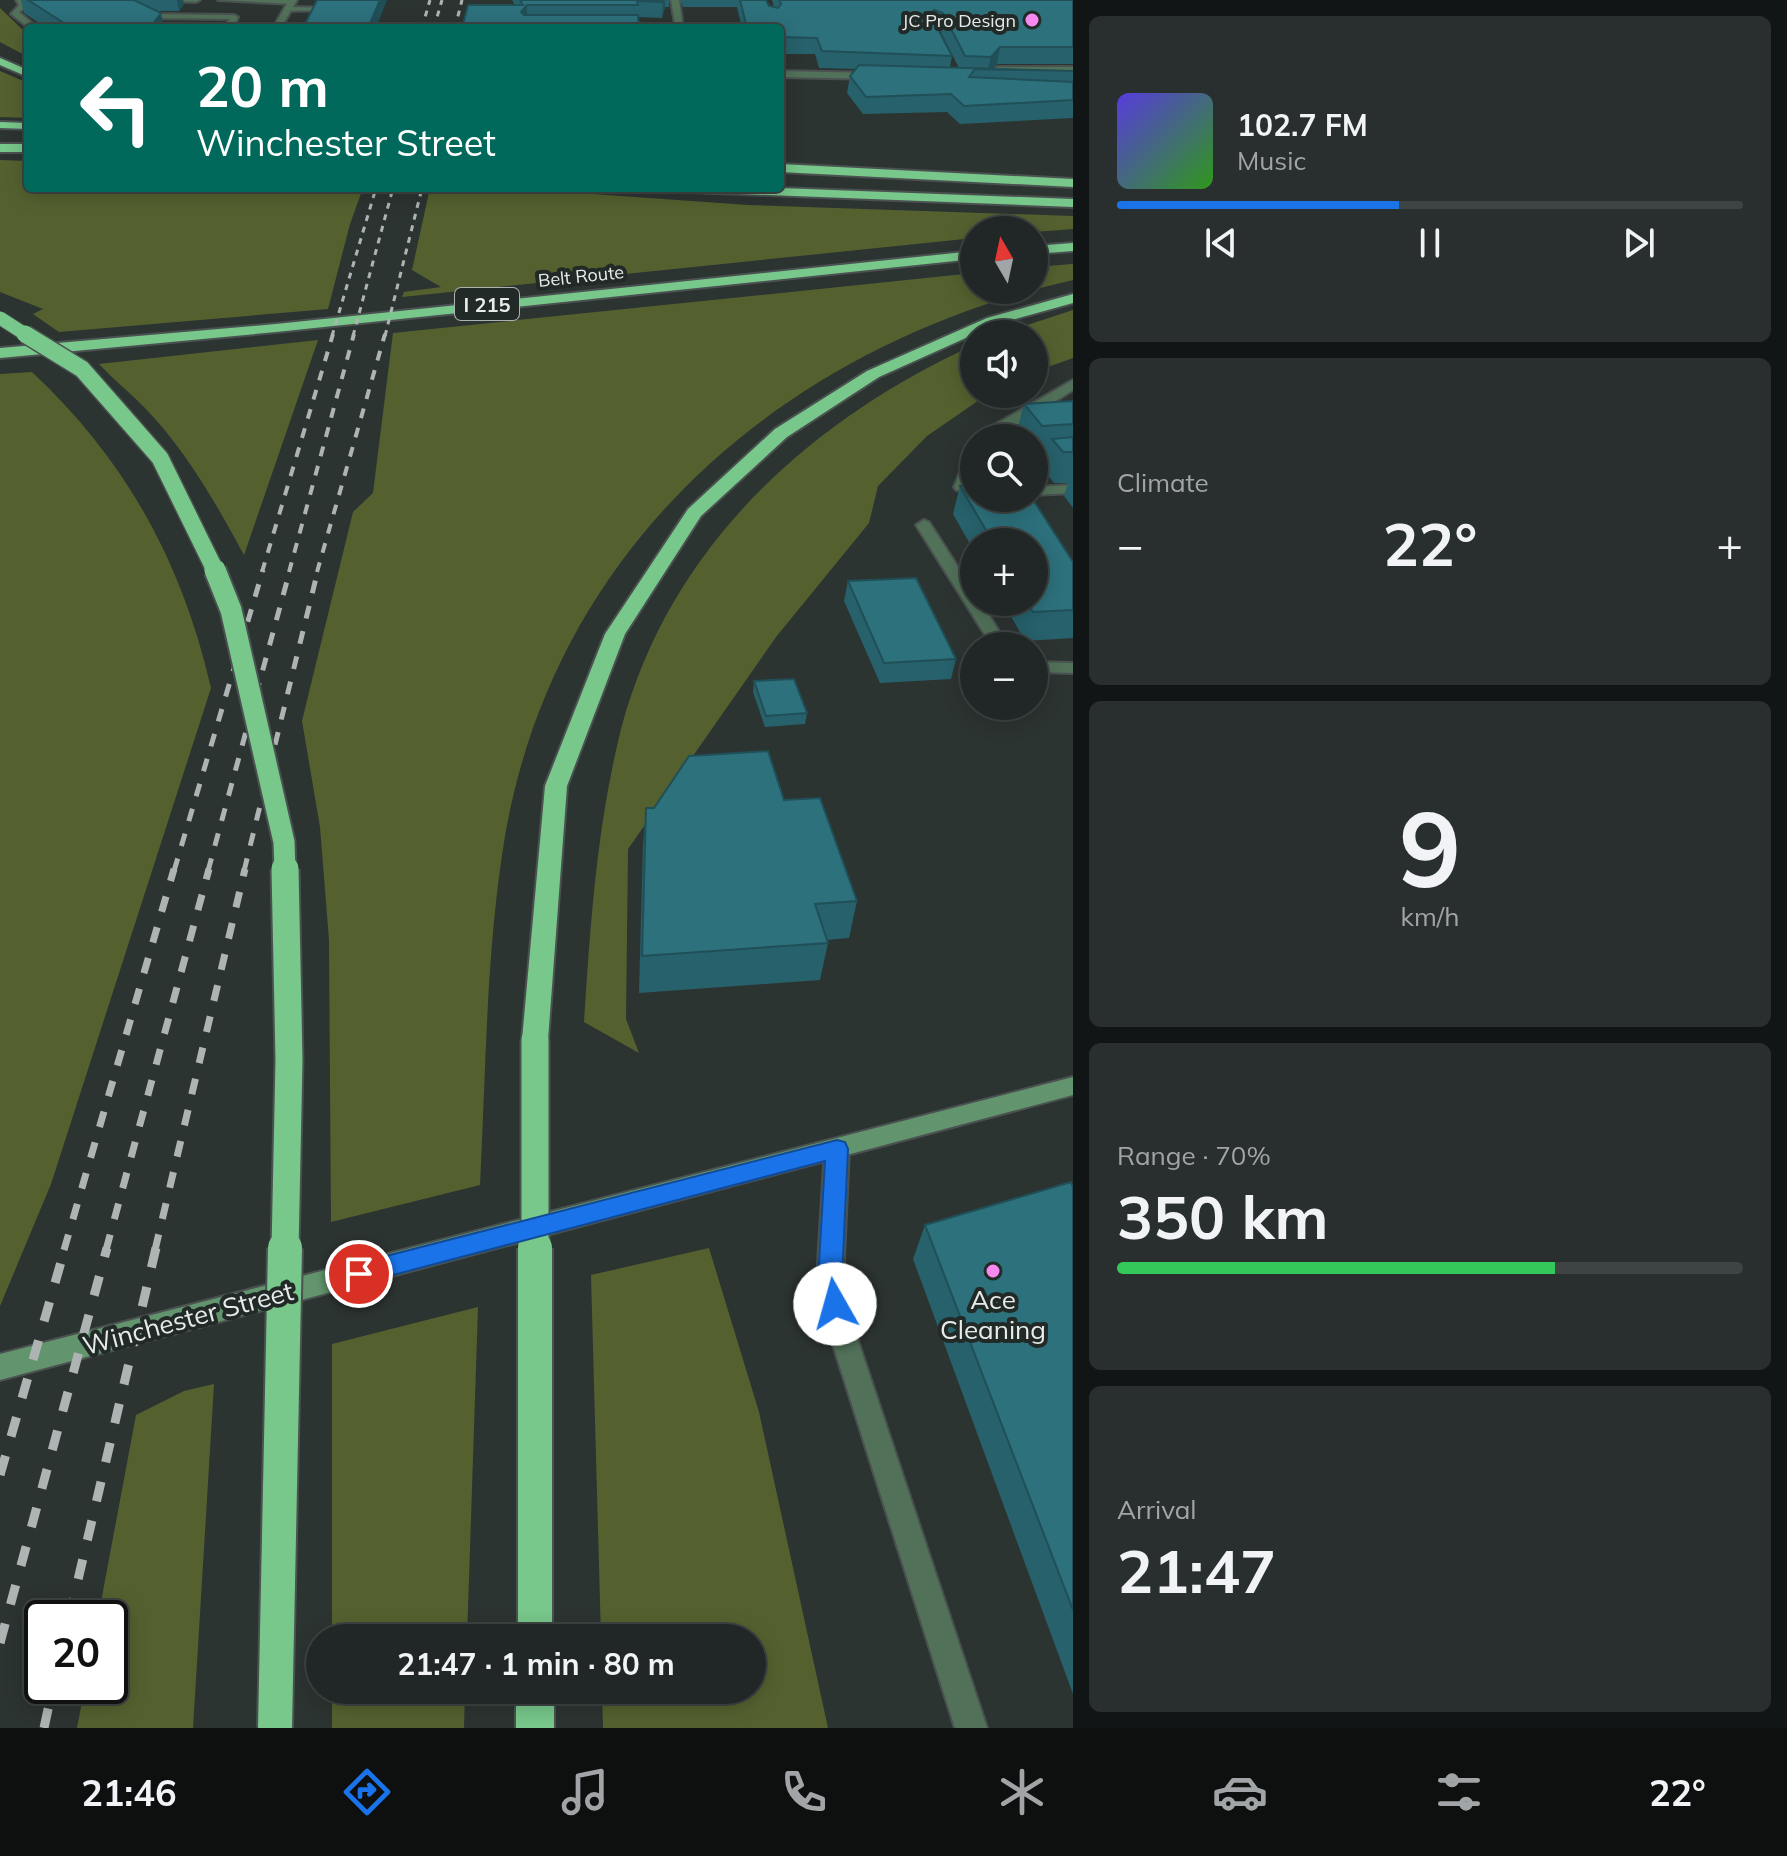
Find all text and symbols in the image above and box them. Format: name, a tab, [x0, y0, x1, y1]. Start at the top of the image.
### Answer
place label: JC Pro Design	[902, 9, 1016, 32]
marker: JC Pro Design	[1023, 11, 1041, 29]
text: 20 m	[196, 51, 329, 121]
icon: left	[64, 56, 168, 160]
text: 102.7 FM	[1237, 106, 1368, 144]
text: Winchester Street	[196, 120, 496, 165]
text: Music	[1237, 144, 1306, 177]
north arrow	[960, 216, 1048, 304]
map controls	[960, 216, 1048, 720]
icon: previous	[1199, 221, 1243, 265]
icon: pause	[1408, 221, 1452, 265]
icon: next	[1617, 221, 1661, 265]
street label: Belt Route	[537, 260, 625, 292]
road number: I 215	[455, 288, 519, 320]
button: sound	[960, 320, 1048, 408]
button: search	[960, 424, 1048, 512]
text: Climate	[1117, 466, 1209, 499]
text: 22°	[1383, 506, 1477, 581]
text: −	[1117, 517, 1143, 572]
text: +	[1717, 517, 1743, 572]
button: +	[960, 528, 1048, 616]
button: −	[960, 632, 1048, 720]
text: 9	[1399, 782, 1461, 913]
text: km/h	[1401, 900, 1459, 933]
text: Range · 70%	[1117, 1139, 1271, 1172]
text: 350 km	[1117, 1179, 1329, 1254]
pin	[325, 1240, 393, 1308]
icon: arrive	[337, 1252, 381, 1296]
position arrow	[793, 1262, 877, 1346]
marker: Ace Cleaning	[984, 1262, 1002, 1280]
street label: Winchester Street	[79, 1274, 297, 1362]
place label: Ace Cleaning	[940, 1283, 1046, 1346]
text: Arrival	[1117, 1493, 1197, 1526]
text: 21:47	[1117, 1533, 1276, 1608]
speed limit sign: 20	[24, 1600, 128, 1704]
text: 21:47 · 1 min · 80 m	[397, 1645, 675, 1683]
icon: directions	[339, 1764, 395, 1820]
icon: music	[557, 1764, 613, 1820]
icon: phone	[776, 1764, 832, 1820]
icon: climate	[994, 1764, 1050, 1820]
icon: car	[1212, 1764, 1268, 1820]
icon: filters	[1431, 1764, 1487, 1820]
text: 21:46	[81, 1770, 177, 1815]
text: 22°	[1649, 1770, 1706, 1815]

